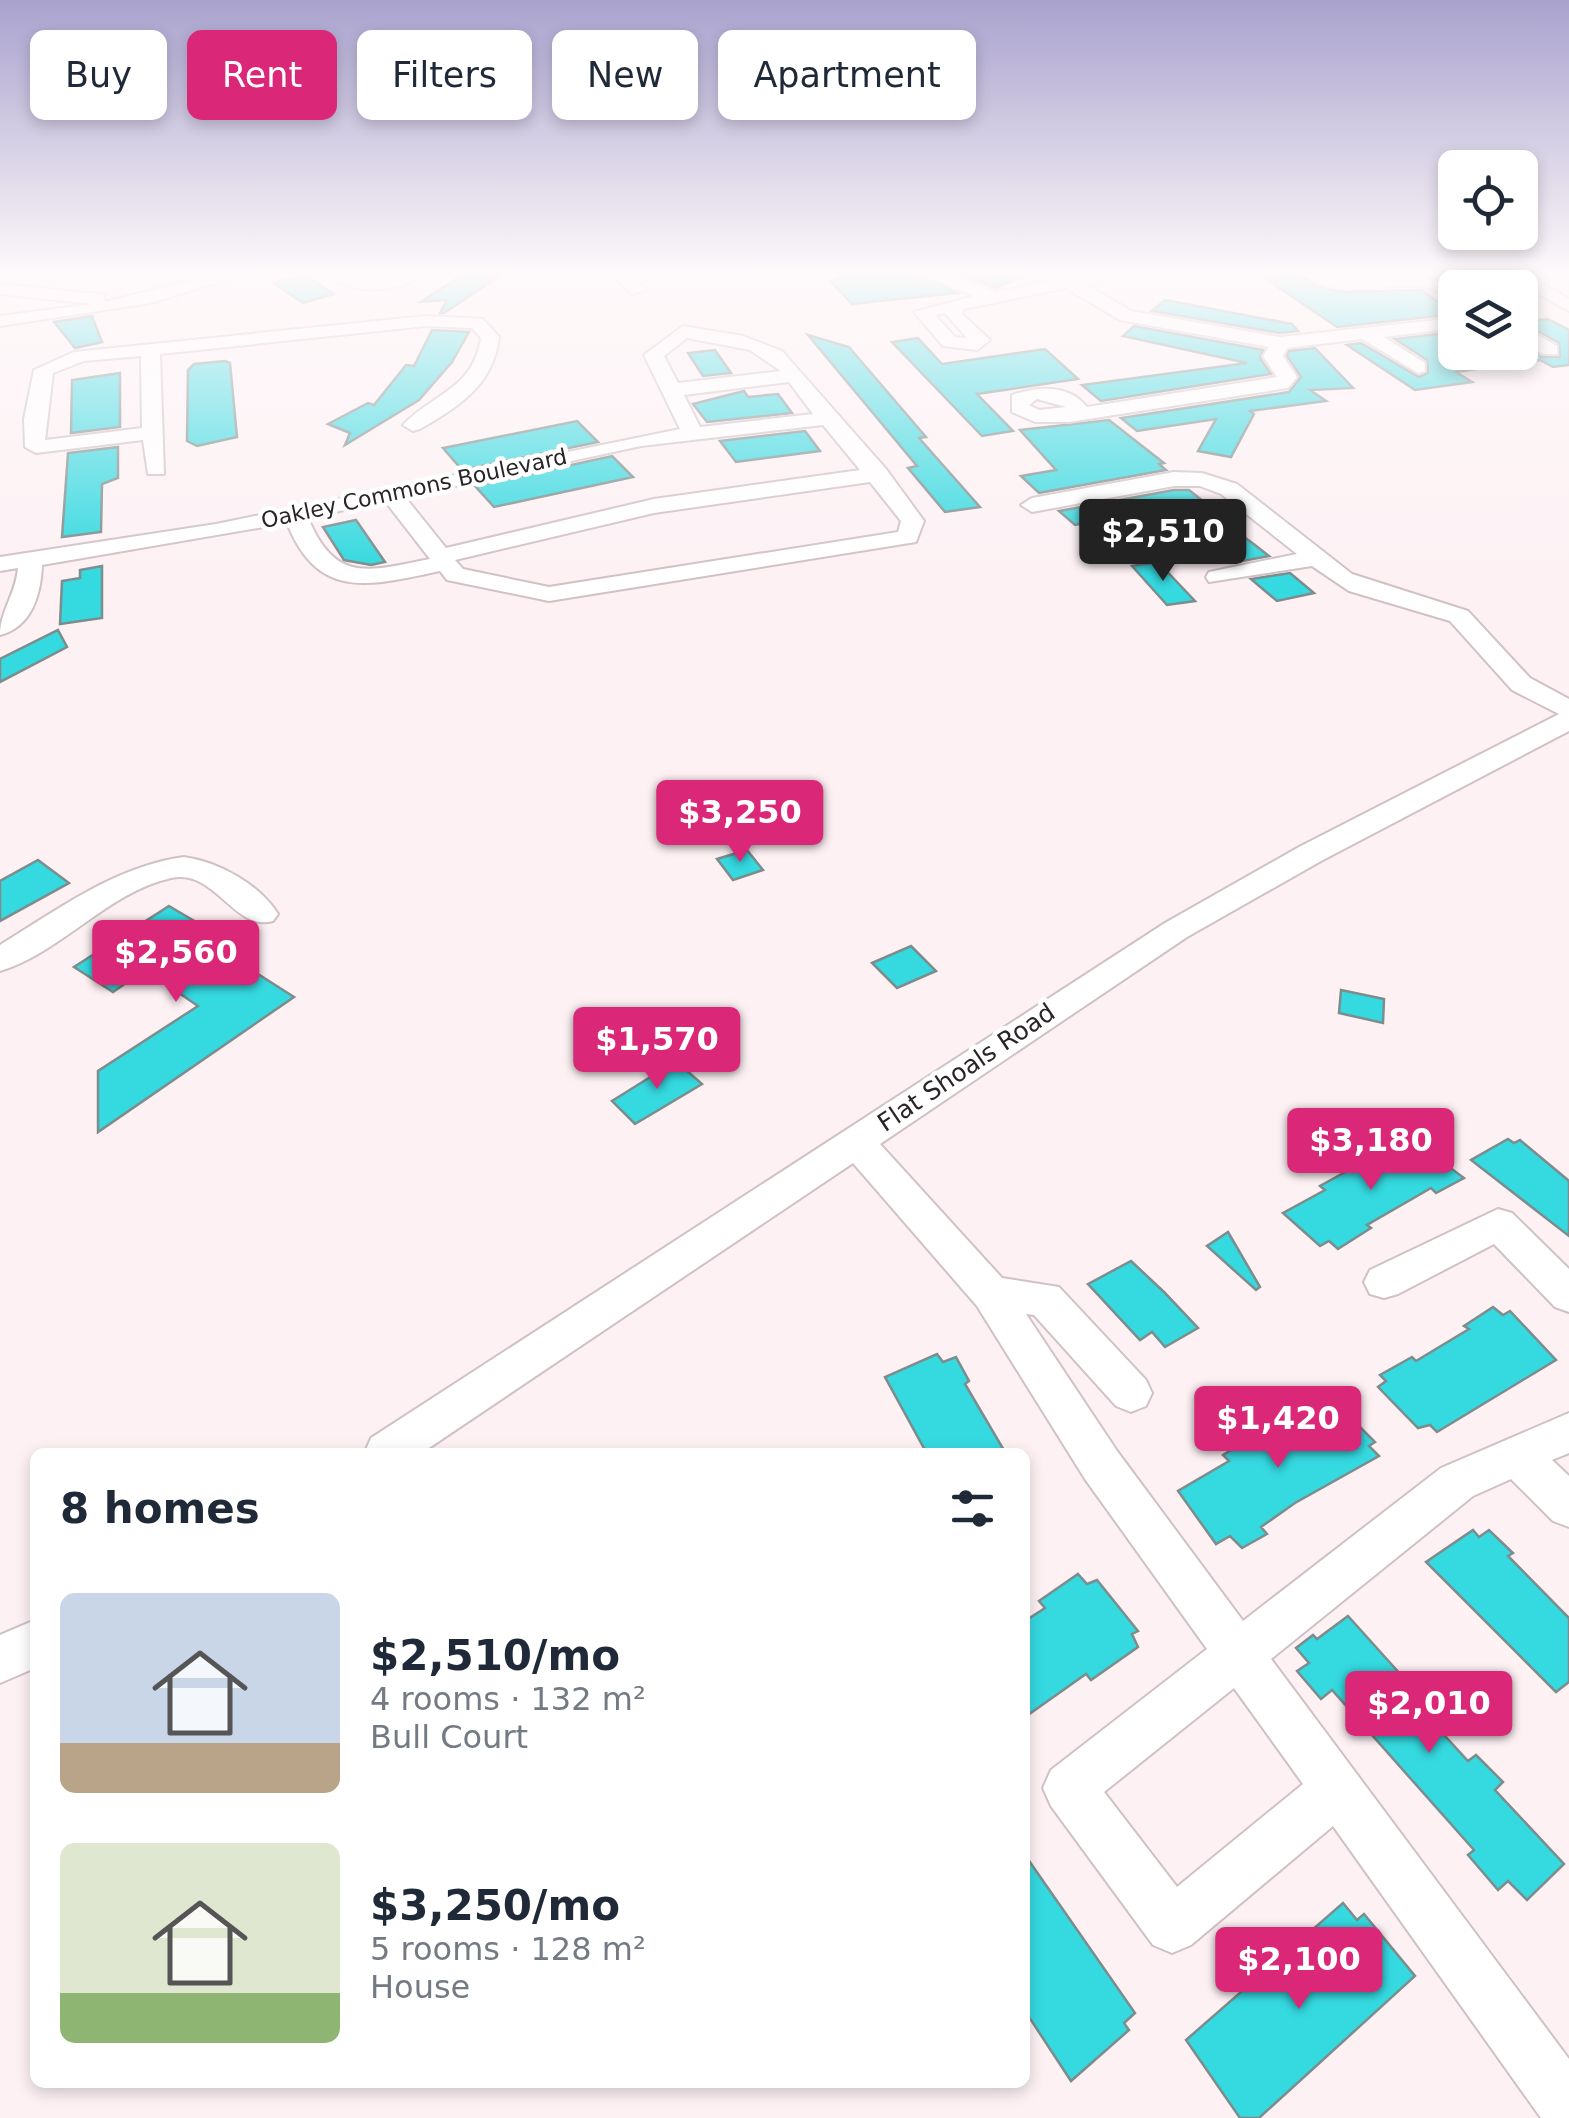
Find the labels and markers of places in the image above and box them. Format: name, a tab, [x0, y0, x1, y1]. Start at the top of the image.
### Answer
pin: $2,510	[1082, 499, 1244, 584]
pin: $3,250	[659, 780, 821, 865]
pin: $2,560	[95, 920, 257, 1005]
pin: $1,570	[576, 1007, 738, 1092]
pin: $3,180	[1290, 1108, 1452, 1193]
pin: $1,420	[1197, 1386, 1359, 1471]
pin: $2,010	[1348, 1671, 1510, 1756]
pin: $2,100	[1218, 1927, 1380, 2012]

